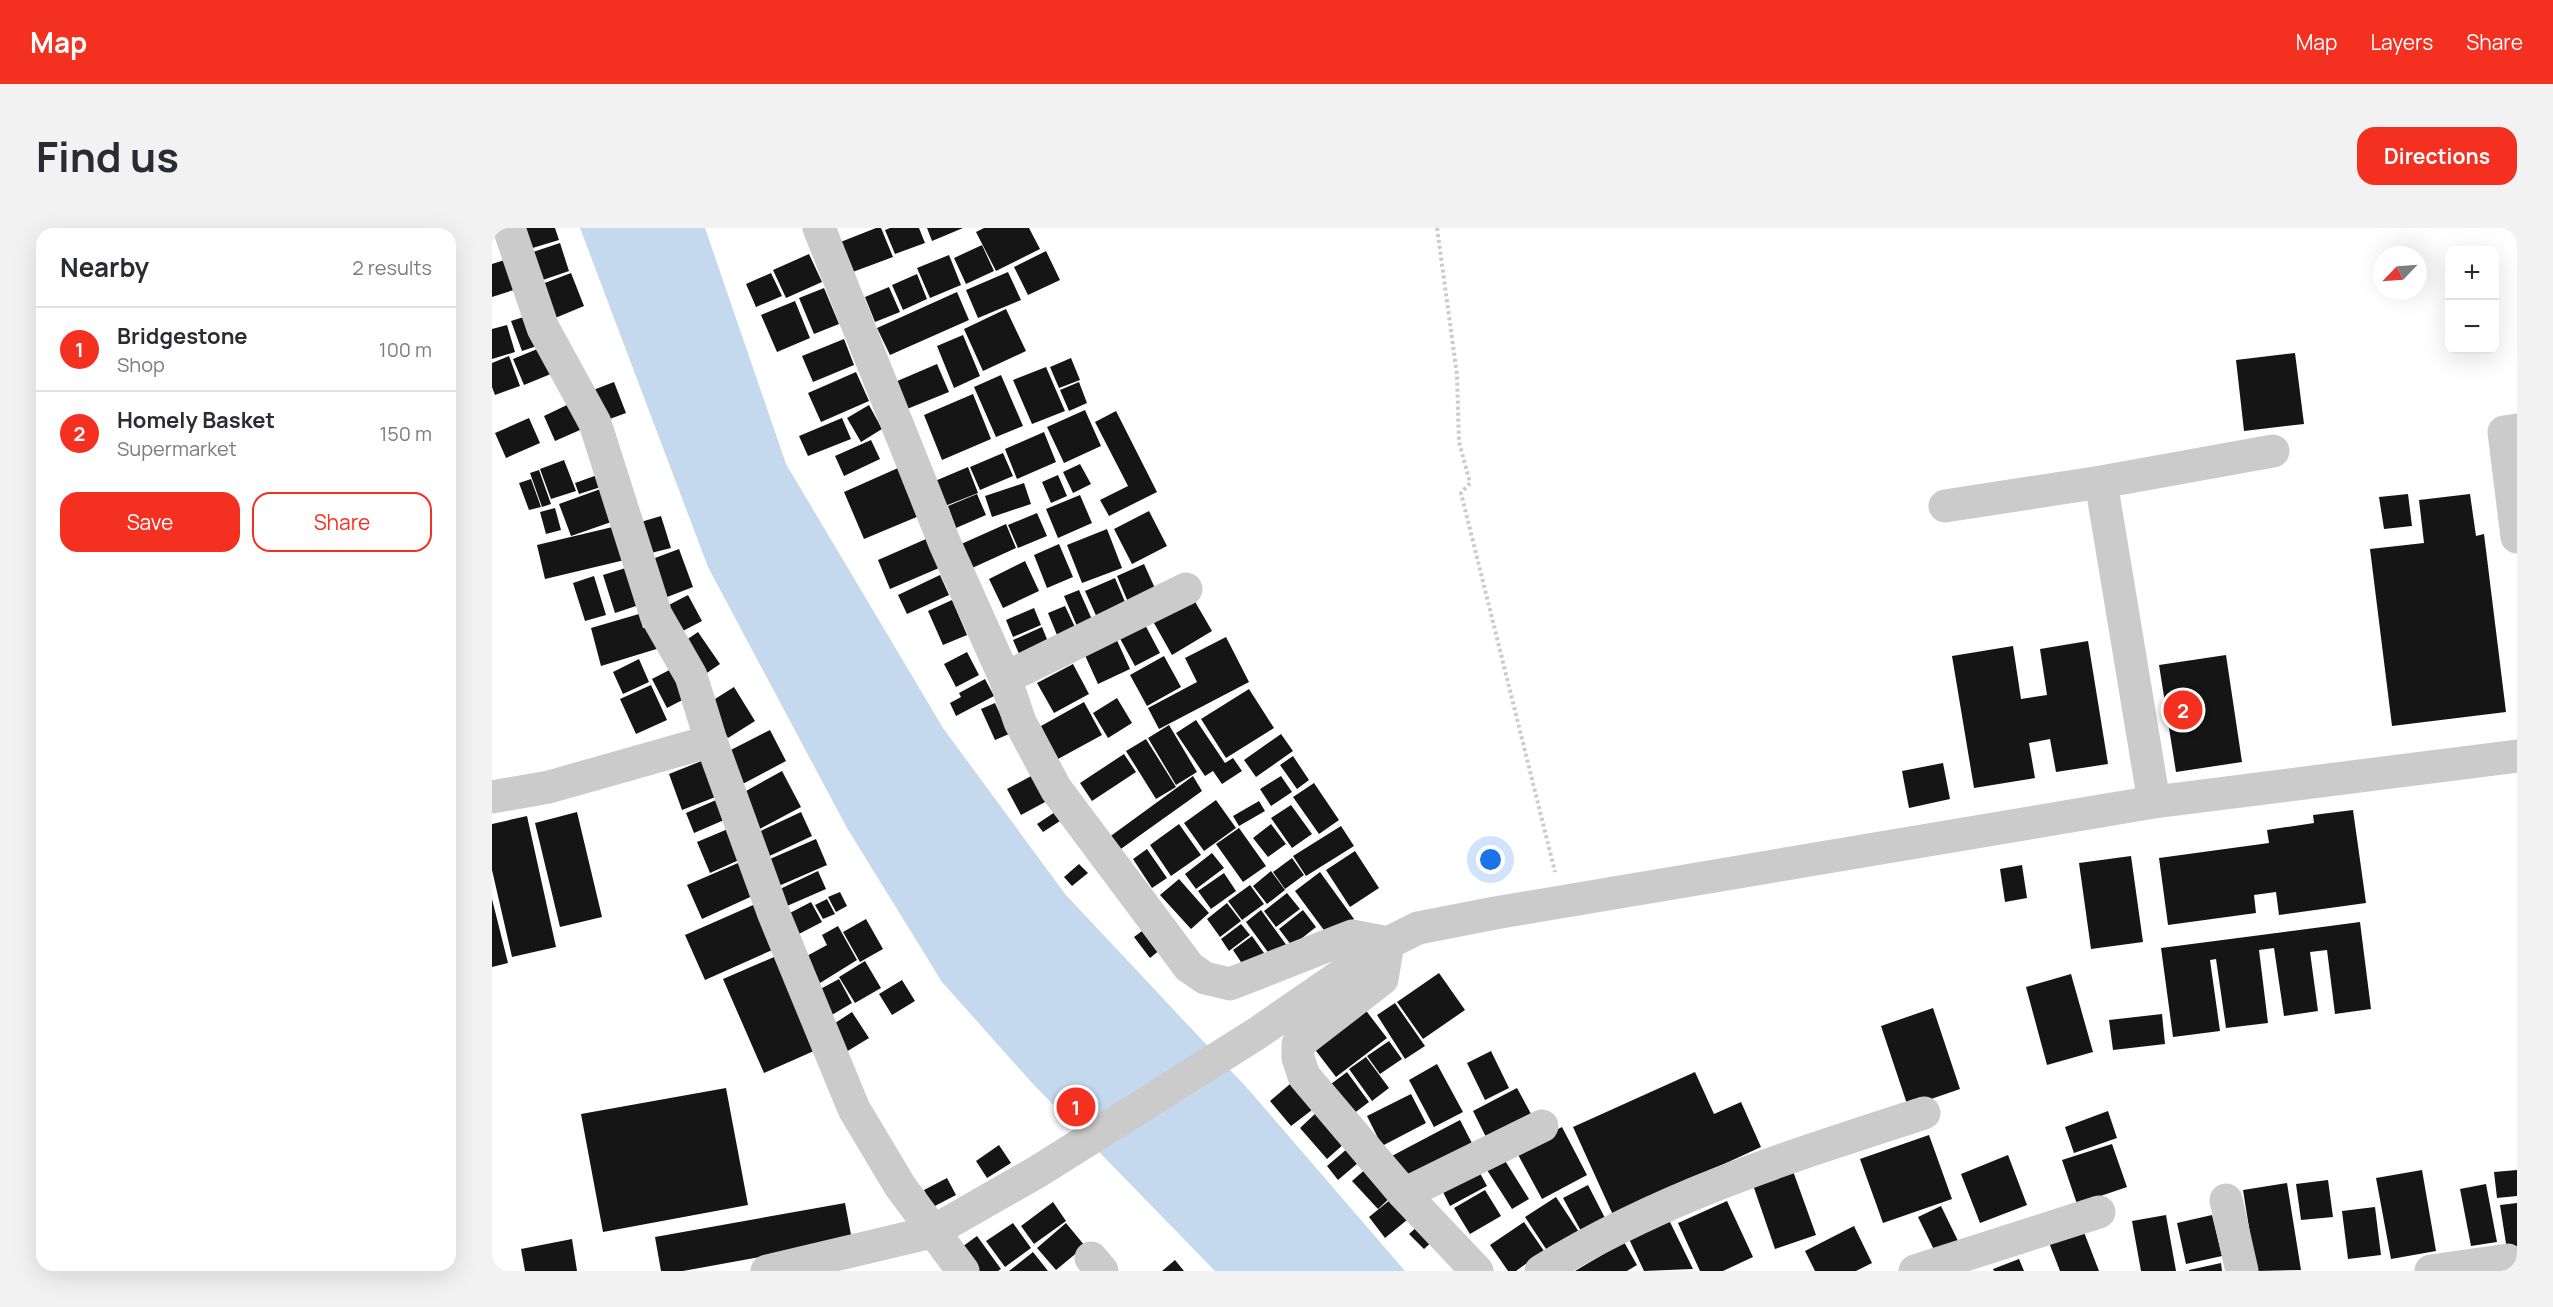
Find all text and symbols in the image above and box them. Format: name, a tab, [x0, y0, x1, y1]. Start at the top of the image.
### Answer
text: Map	[30, 23, 87, 61]
text: Map	[2296, 28, 2337, 56]
text: Layers	[2370, 28, 2433, 56]
text: Share	[2466, 28, 2523, 56]
text: Find us	[36, 127, 179, 185]
button: Directions	[2357, 127, 2517, 185]
north arrow	[2373, 246, 2427, 300]
map controls	[2445, 246, 2499, 354]
button: +	[2445, 246, 2499, 300]
text: Nearby	[60, 249, 149, 285]
text: 2 results	[352, 254, 432, 281]
button: −	[2445, 300, 2499, 354]
text: Bridgestone	[117, 321, 247, 351]
text: 1	[75, 336, 84, 363]
text: 100 m	[379, 336, 432, 363]
text: Shop	[117, 351, 165, 378]
text: Homely Basket	[117, 405, 275, 435]
text: 2	[74, 420, 85, 447]
text: 150 m	[379, 420, 432, 447]
text: Supermarket	[117, 435, 237, 462]
button: Save	[60, 492, 240, 552]
button: Share	[252, 492, 432, 552]
pin: 2	[2164, 688, 2202, 732]
your location	[1476, 845, 1505, 874]
pin: 1	[1056, 1084, 1096, 1130]

